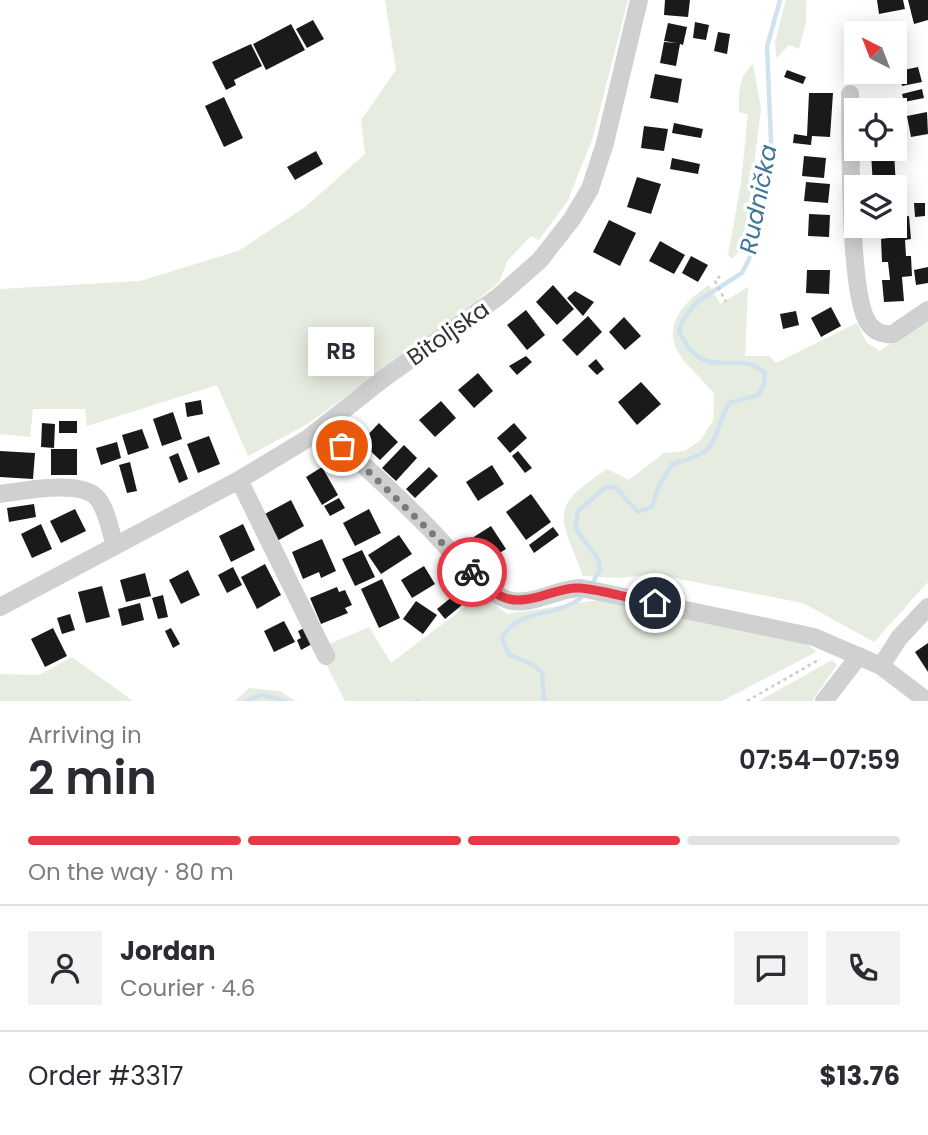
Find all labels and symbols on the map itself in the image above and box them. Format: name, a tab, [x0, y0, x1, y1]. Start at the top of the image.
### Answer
north arrow	[844, 21, 906, 84]
water label: Rudnička	[731, 142, 785, 256]
street label: Bitoljska	[400, 293, 496, 373]
callout: RB	[309, 327, 375, 376]
pin	[312, 416, 372, 476]
courier	[437, 537, 507, 607]
pin	[625, 573, 685, 633]

